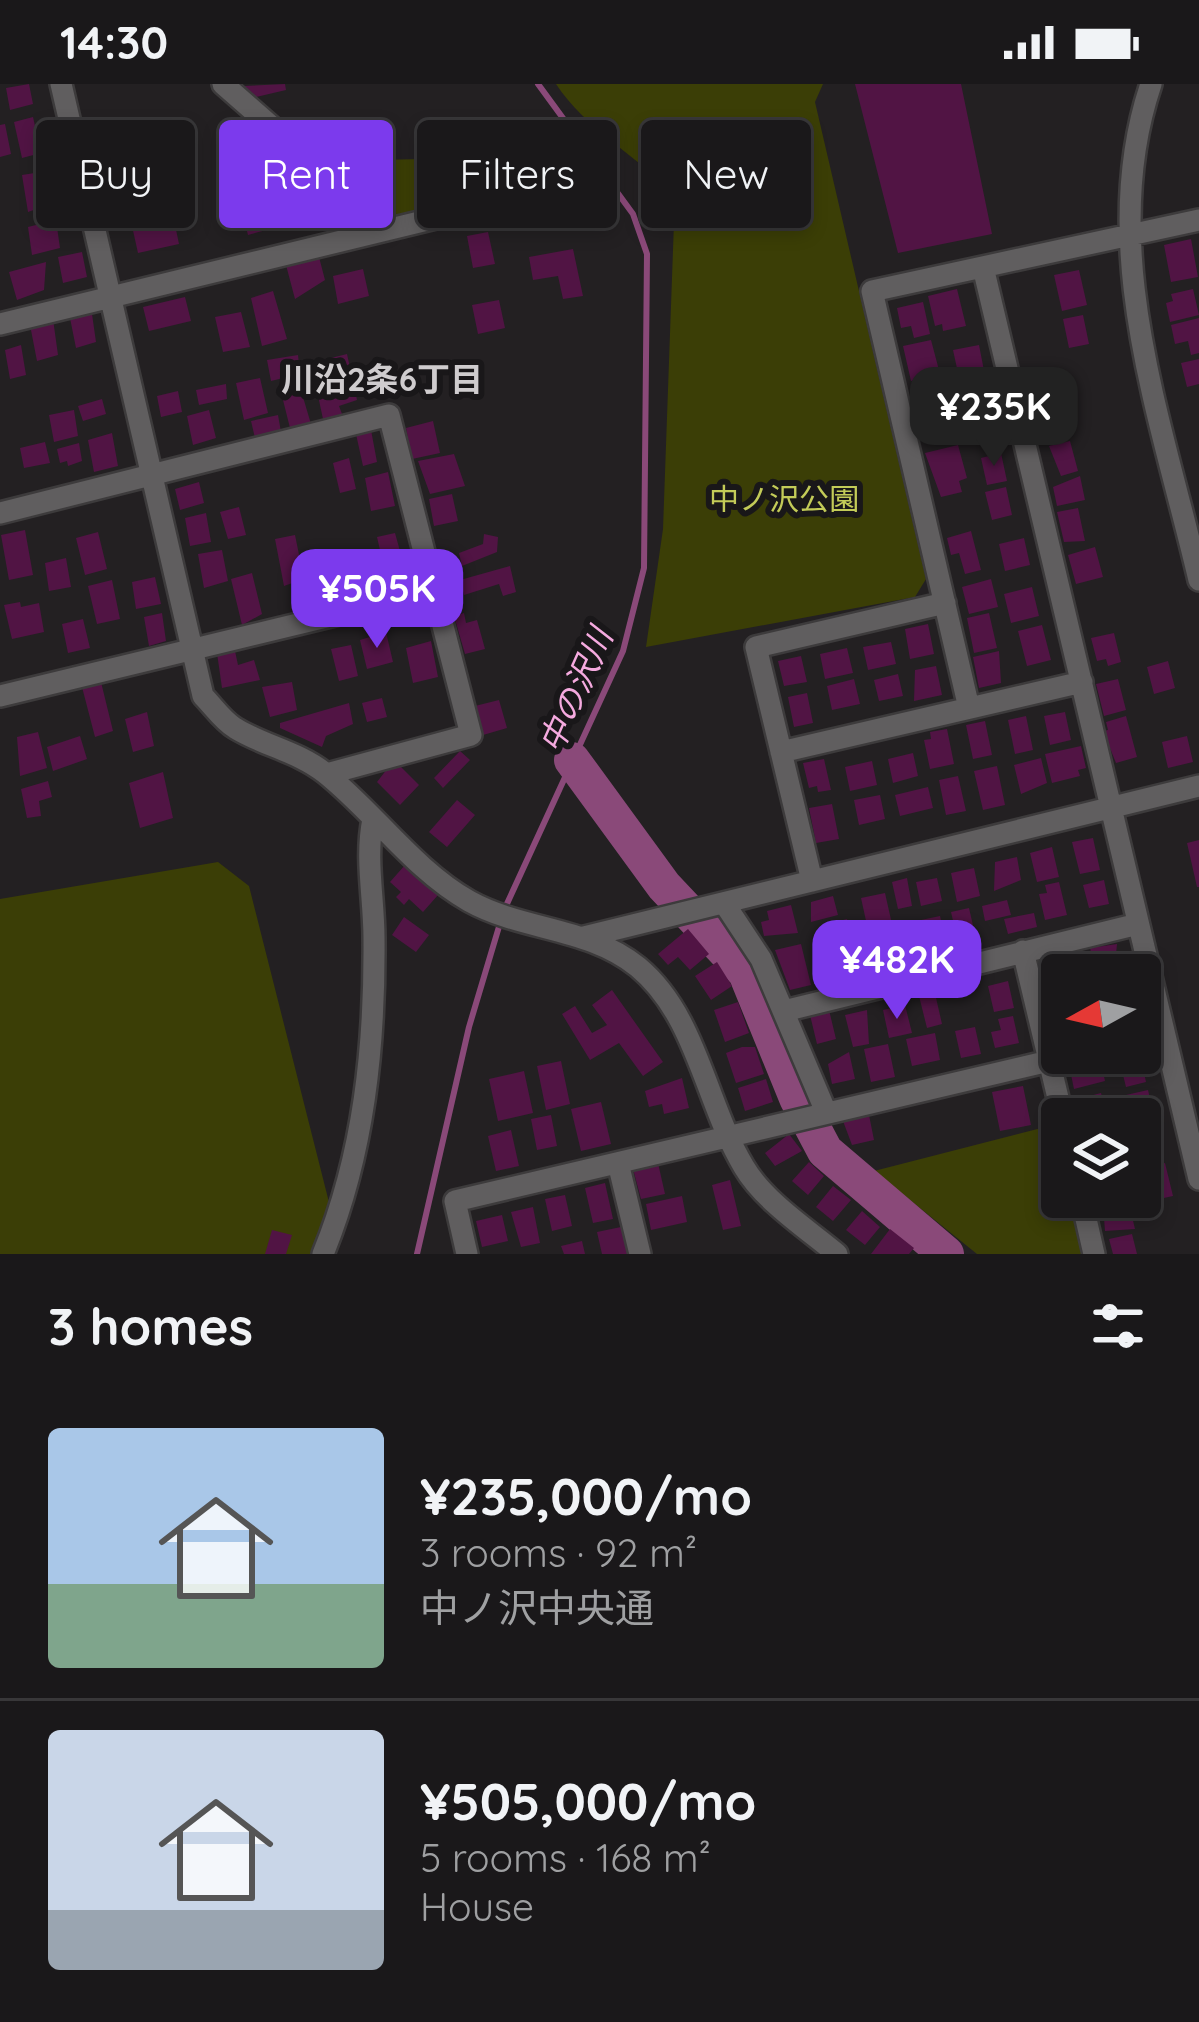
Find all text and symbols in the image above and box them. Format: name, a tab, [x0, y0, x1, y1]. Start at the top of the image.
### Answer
text: 14:30	[60, 14, 168, 70]
chip: Buy	[36, 120, 195, 228]
chip: Rent	[219, 120, 393, 228]
chip: Filters	[417, 120, 617, 228]
chip: New	[641, 120, 811, 228]
district label: 川沿2条6丁目	[281, 358, 483, 399]
pin: ¥235K	[910, 367, 1078, 469]
text: ¥235K	[937, 381, 1051, 430]
park label: 中ノ沢公園	[709, 480, 859, 518]
pin: ¥505K	[293, 549, 461, 651]
text: ¥505K	[318, 563, 436, 612]
water label: 中の沢川	[529, 619, 622, 759]
pin: ¥482K	[813, 920, 981, 1022]
text: ¥482K	[839, 934, 955, 983]
north arrow	[1041, 954, 1161, 1074]
map controls	[1041, 954, 1161, 1218]
button: layers	[1041, 1098, 1161, 1218]
icon: filters	[1085, 1293, 1151, 1359]
text: 3 homes	[48, 1294, 253, 1358]
text: ¥235,000/mo	[420, 1464, 752, 1528]
icon: home	[144, 1476, 288, 1620]
text: 3 rooms · 92 m²	[420, 1528, 697, 1577]
text: 中ノ沢中央通	[420, 1583, 654, 1632]
text: ¥505,000/mo	[420, 1769, 756, 1833]
icon: home	[144, 1778, 288, 1922]
text: 5 rooms · 168 m²	[420, 1833, 711, 1882]
text: House	[420, 1882, 534, 1931]

